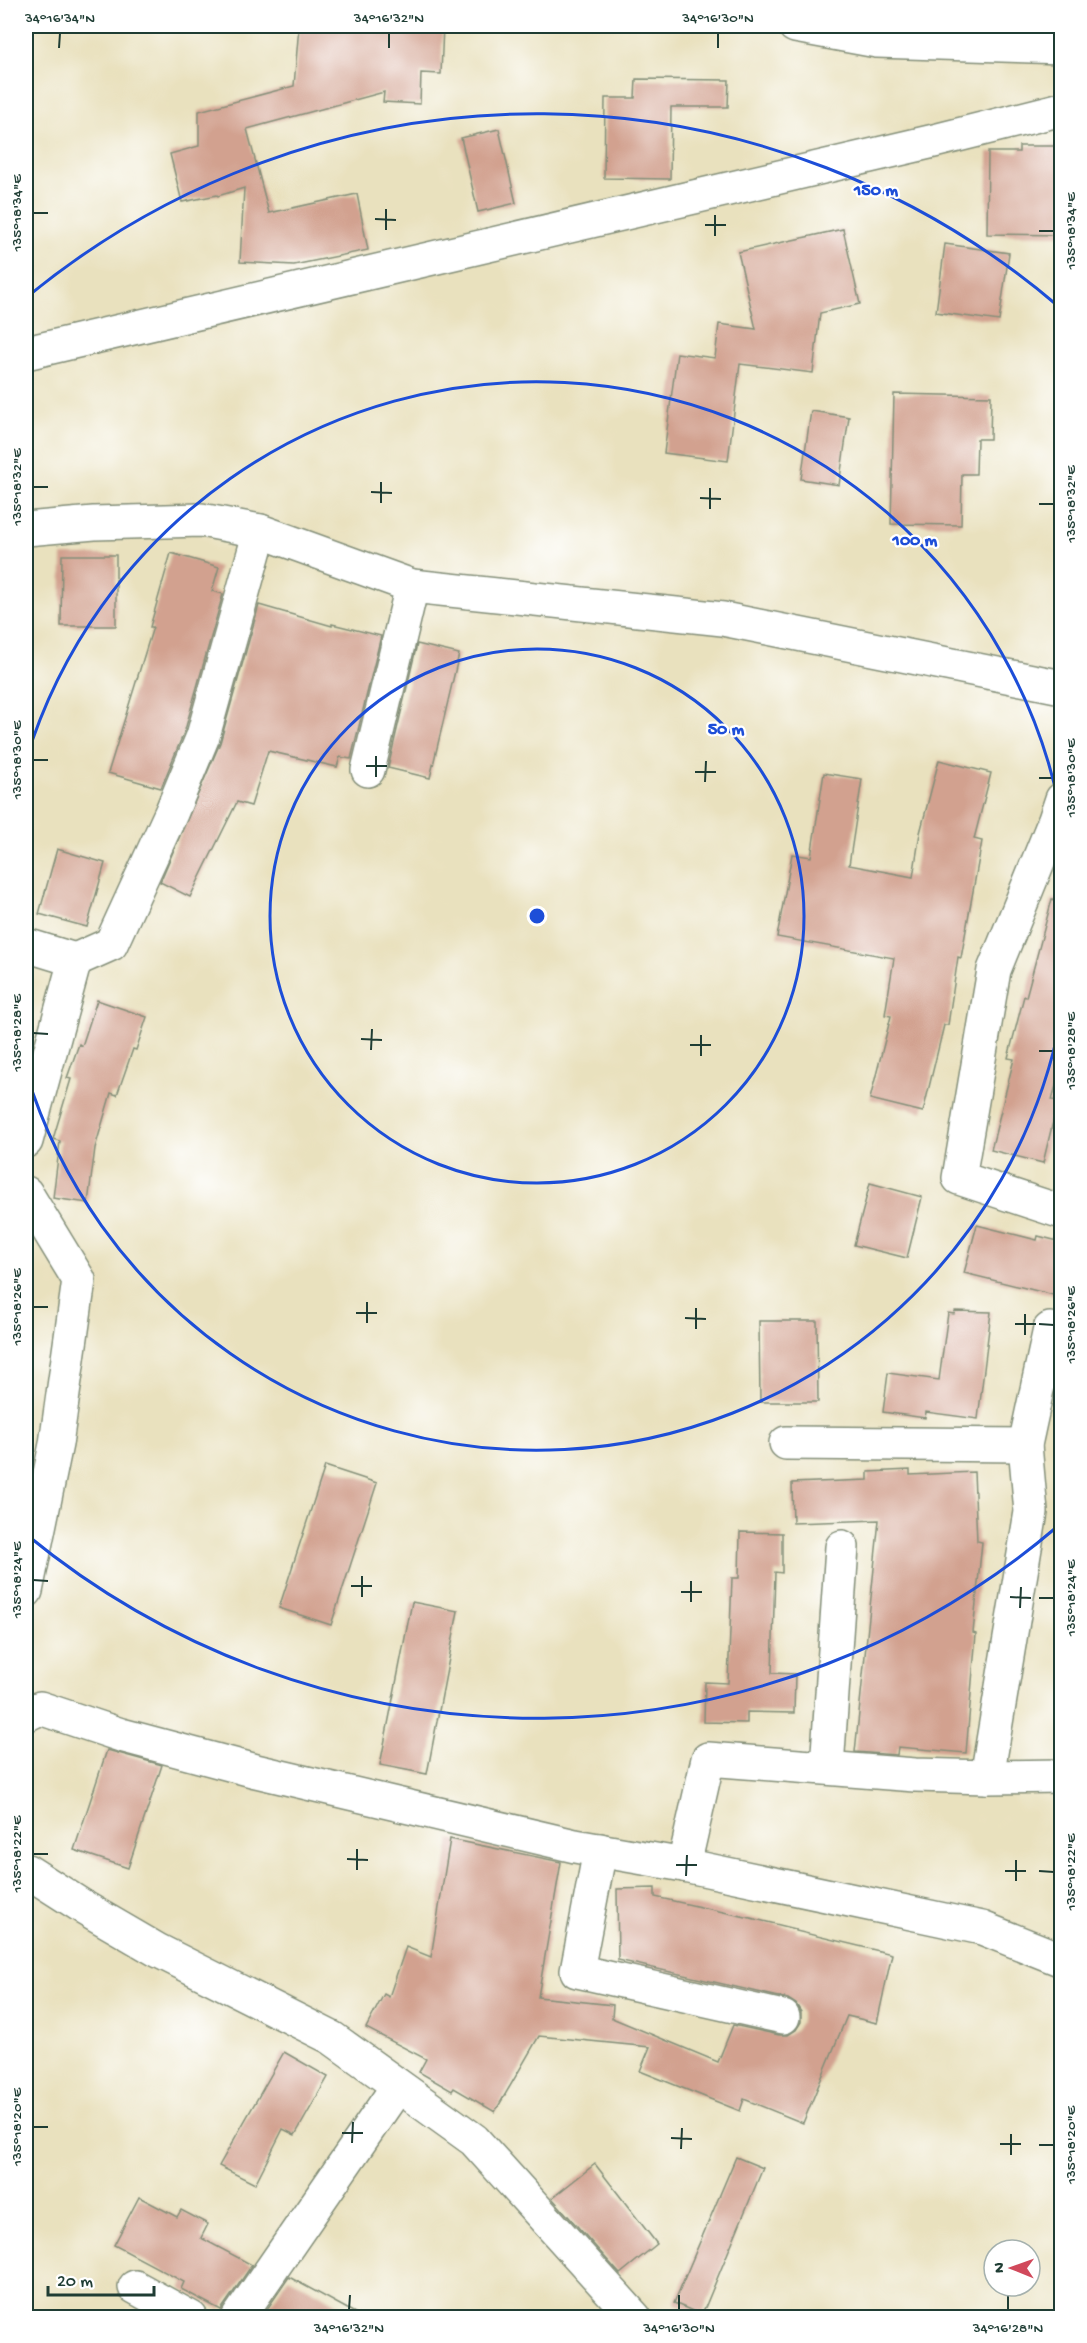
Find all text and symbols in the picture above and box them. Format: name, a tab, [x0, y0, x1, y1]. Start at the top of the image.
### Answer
text: 34°16'34"N	[24, 10, 95, 28]
text: 34°16'32"N	[353, 10, 424, 28]
text: 34°16'30"N	[681, 10, 754, 28]
text: 135°18'34"E	[9, 174, 27, 253]
text: 150 m	[853, 181, 898, 202]
text: 135°18'34"E	[1063, 192, 1081, 271]
text: 135°18'32"E	[9, 448, 27, 527]
text: 135°18'32"E	[1063, 465, 1081, 544]
text: 100 m	[892, 531, 938, 552]
text: 135°18'30"E	[9, 720, 27, 800]
text: 50 m	[708, 720, 745, 741]
text: 135°18'30"E	[1063, 738, 1081, 818]
centre of rings	[527, 906, 547, 926]
text: 135°18'28"E	[9, 993, 27, 1073]
text: 135°18'28"E	[1063, 1011, 1081, 1091]
text: 135°18'26"E	[9, 1268, 27, 1347]
text: 135°18'26"E	[1063, 1286, 1081, 1365]
text: 135°18'24"E	[9, 1541, 27, 1619]
text: 135°18'24"E	[1063, 1559, 1081, 1637]
text: 135°18'22"E	[9, 1815, 27, 1893]
text: 135°18'22"E	[1063, 1833, 1081, 1911]
text: 135°18'20"E	[9, 2087, 27, 2167]
text: 135°18'20"E	[1063, 2105, 1081, 2185]
north arrow	[982, 2238, 1042, 2298]
scale bar	[48, 2259, 154, 2297]
text: N	[991, 2262, 1010, 2273]
text: 20 m	[57, 2272, 93, 2293]
text: 34°16'32"N	[313, 2320, 384, 2338]
text: 34°16'30"N	[642, 2320, 715, 2338]
text: 34°16'28"N	[972, 2320, 1044, 2338]

